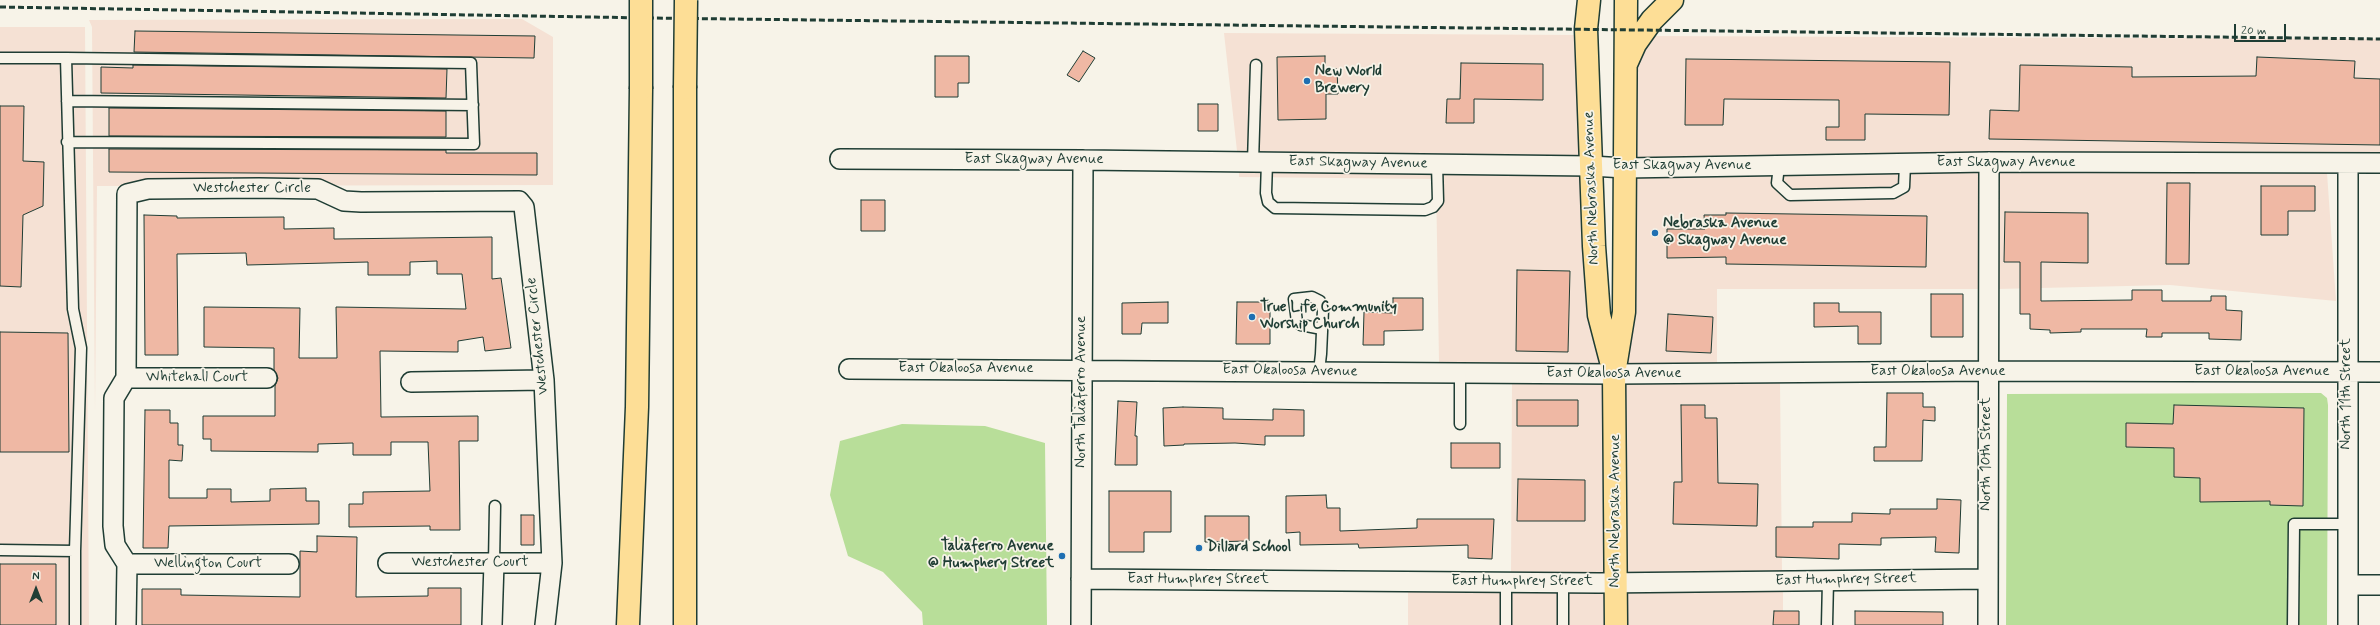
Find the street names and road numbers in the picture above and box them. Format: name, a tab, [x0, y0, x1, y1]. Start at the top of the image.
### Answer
street label: North Nebraska Avenue	[1580, 111, 1604, 265]
street label: East Skagway Avenue	[964, 151, 1104, 169]
street label: East Skagway Avenue	[1288, 153, 1428, 173]
street label: East Skagway Avenue	[1936, 154, 2076, 172]
street label: East Skagway Avenue	[1612, 157, 1752, 175]
street label: Westchester Circle	[193, 180, 311, 198]
street label: Westchester Circle	[523, 276, 553, 396]
street label: North Taliaferro Avenue	[1073, 316, 1091, 468]
street label: North 11th Street	[2338, 338, 2356, 450]
street label: East Okaloosa Avenue	[898, 360, 1034, 378]
street label: East Okaloosa Avenue	[1222, 361, 1358, 381]
street label: East Okaloosa Avenue	[1870, 363, 2006, 381]
street label: East Okaloosa Avenue	[2194, 363, 2330, 381]
street label: East Okaloosa Avenue	[1546, 365, 1682, 383]
street label: Whitehall Court	[146, 369, 248, 387]
street label: North 10th Street	[1978, 397, 1996, 511]
street label: North Nebraska Avenue	[1607, 434, 1625, 588]
street label: Westchester Court	[412, 554, 528, 572]
street label: Wellington Court	[154, 555, 262, 573]
street label: East Humphrey Street	[1775, 570, 1917, 590]
street label: East Humphrey Street	[1127, 571, 1269, 589]
street label: East Humphrey Street	[1451, 573, 1593, 591]

